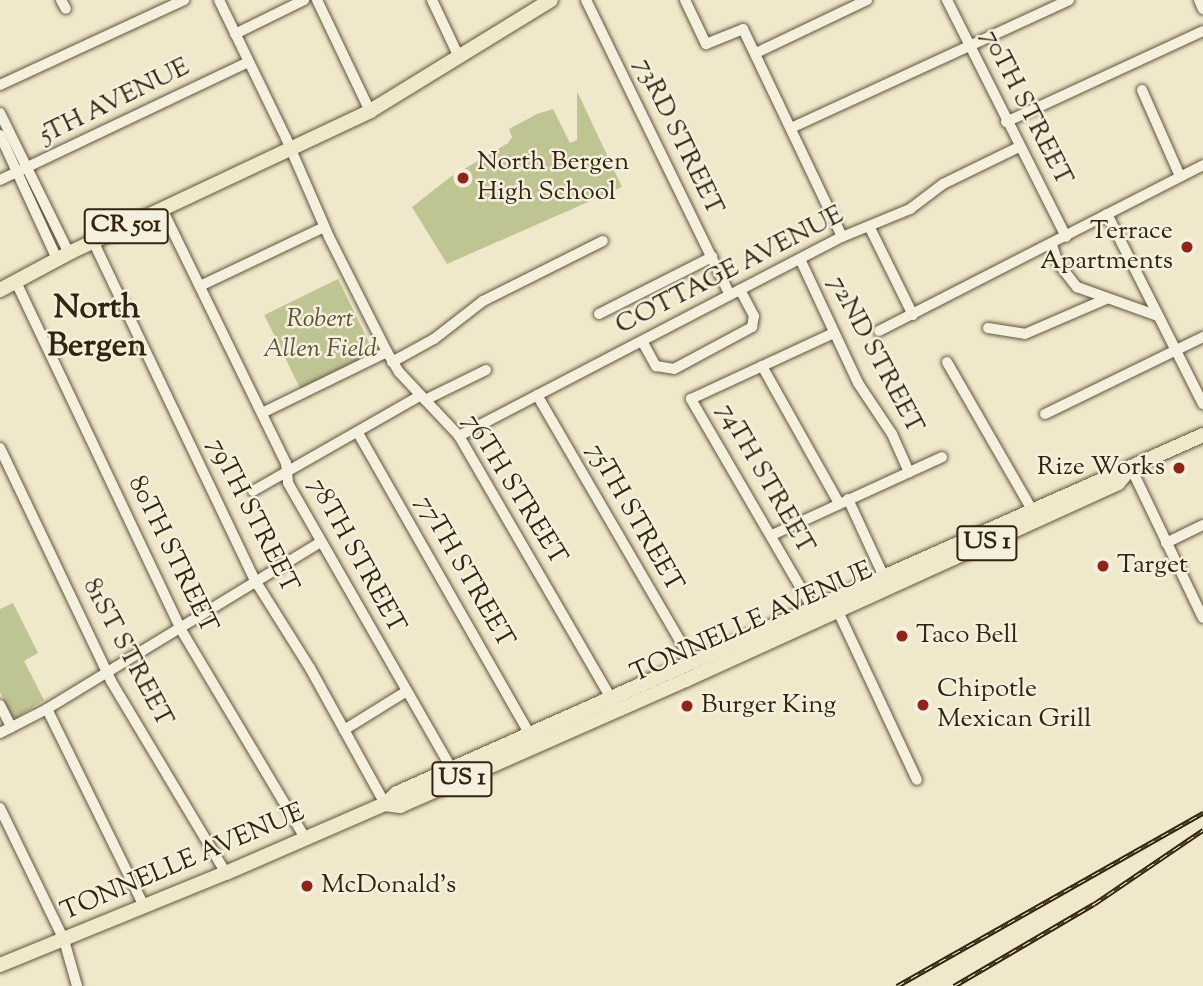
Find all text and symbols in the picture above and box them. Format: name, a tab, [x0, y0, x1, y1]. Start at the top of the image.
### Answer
street label: 70TH STREET	[973, 25, 1079, 191]
street label: 5TH AVENUE	[35, 52, 195, 152]
street label: 73RD STREET	[627, 54, 729, 220]
place label: North Bergen High School	[477, 147, 629, 208]
marker: North Bergen High School	[455, 170, 471, 186]
street label: COTTAGE AVENUE	[611, 200, 849, 342]
road number: CR 501	[82, 206, 170, 246]
place label: Terrace Apartments	[1040, 216, 1173, 278]
marker: Terrace Apartments	[1179, 239, 1195, 255]
street label: 72ND STREET	[820, 271, 930, 439]
district label: North Bergen	[47, 290, 147, 368]
park label: Robert Allen Field	[263, 304, 377, 366]
street label: 74TH STREET	[709, 398, 821, 560]
street label: 76TH STREET	[455, 409, 573, 571]
street label: 79TH STREET	[200, 433, 304, 599]
street label: 75TH STREET	[579, 438, 689, 598]
place label: Rize Works	[1037, 452, 1165, 484]
marker: Rize Works	[1171, 460, 1187, 476]
street label: 80TH STREET	[121, 471, 223, 639]
street label: 78TH STREET	[301, 473, 411, 639]
street label: 77TH STREET	[408, 490, 520, 654]
road number: US 1	[956, 522, 1018, 564]
place label: Target	[1117, 550, 1188, 582]
street label: TONNELLE AVENUE	[626, 556, 878, 690]
marker: Target	[1095, 558, 1111, 574]
street label: 81ST STREET	[75, 574, 179, 732]
place label: Taco Bell	[916, 620, 1018, 652]
marker: Taco Bell	[894, 628, 910, 644]
place label: Chipotle Mexican Grill	[937, 674, 1091, 736]
place label: Burger King	[701, 690, 836, 722]
marker: Chipotle Mexican Grill	[915, 697, 931, 713]
marker: Burger King	[679, 698, 695, 714]
road number: US 1	[430, 758, 494, 800]
street label: TONNELLE AVENUE	[56, 798, 310, 928]
place label: McDonald's	[321, 870, 456, 902]
marker: McDonald's	[299, 878, 315, 894]

